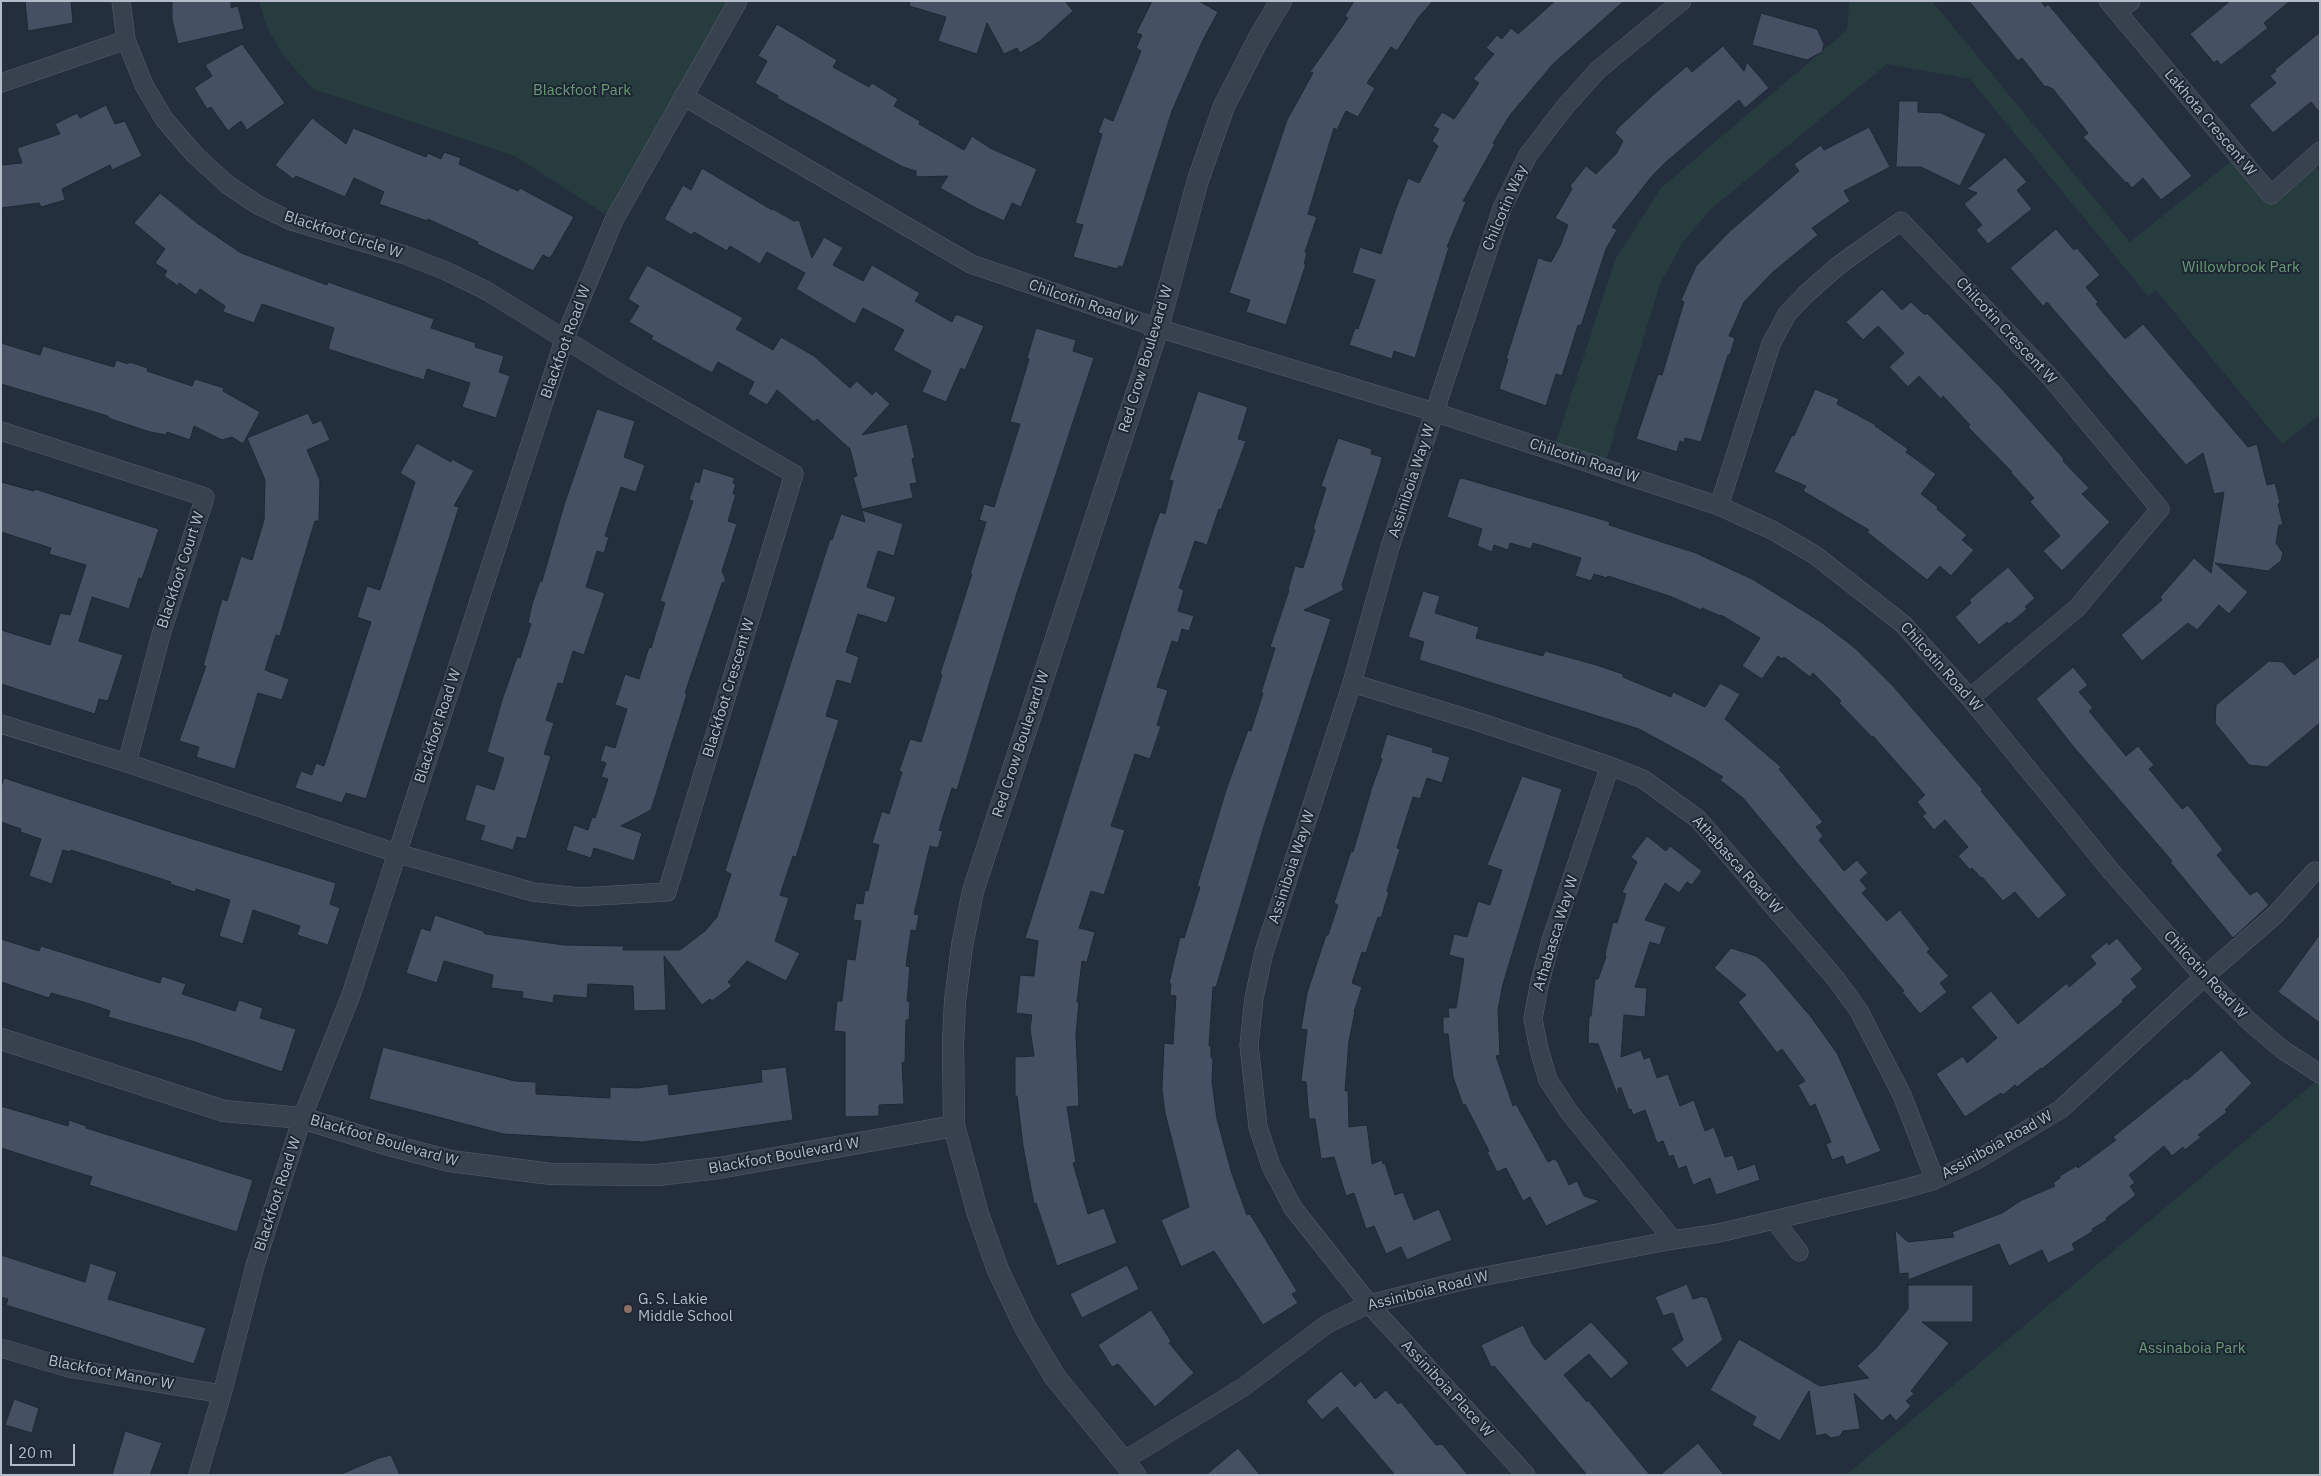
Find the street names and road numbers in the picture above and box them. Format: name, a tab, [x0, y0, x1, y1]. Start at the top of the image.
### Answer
street label: Lakhota Crescent W	[2160, 66, 2260, 180]
street label: Chilcotin Way	[1479, 162, 1531, 254]
street label: Blackfoot Circle W	[282, 207, 404, 263]
street label: Chilcotin Crescent W	[1952, 274, 2060, 388]
street label: Chilcotin Road W	[1026, 276, 1140, 330]
street label: Blackfoot Road W	[537, 283, 595, 401]
street label: Red Crow Boulevard W	[1115, 283, 1177, 435]
street label: Assiniboia Way W	[1385, 422, 1439, 540]
street label: Chilcotin Road W	[1527, 435, 1641, 487]
street label: Blackfoot Court W	[154, 509, 208, 631]
street label: Blackfoot Crescent W	[699, 616, 759, 760]
street label: Chilcotin Road W	[1896, 619, 1986, 715]
street label: Blackfoot Road W	[411, 667, 465, 785]
street label: Red Crow Boulevard W	[989, 668, 1053, 820]
street label: Assiniboia Way W	[1265, 808, 1319, 926]
street label: Athabasca Road W	[1688, 812, 1786, 918]
street label: Athabasca Way W	[1530, 873, 1582, 993]
street label: Chilcotin Road W	[2160, 927, 2250, 1023]
street label: Assiniboia Road W	[1938, 1107, 2056, 1183]
street label: Blackfoot Boulevard W	[308, 1111, 460, 1171]
street label: Blackfoot Boulevard W	[707, 1134, 861, 1178]
street label: Blackfoot Road W	[251, 1135, 305, 1253]
street label: Assiniboia Road W	[1366, 1267, 1490, 1315]
street label: Assiniboia Place W	[1397, 1337, 1497, 1441]
street label: Blackfoot Manor W	[47, 1352, 175, 1394]

